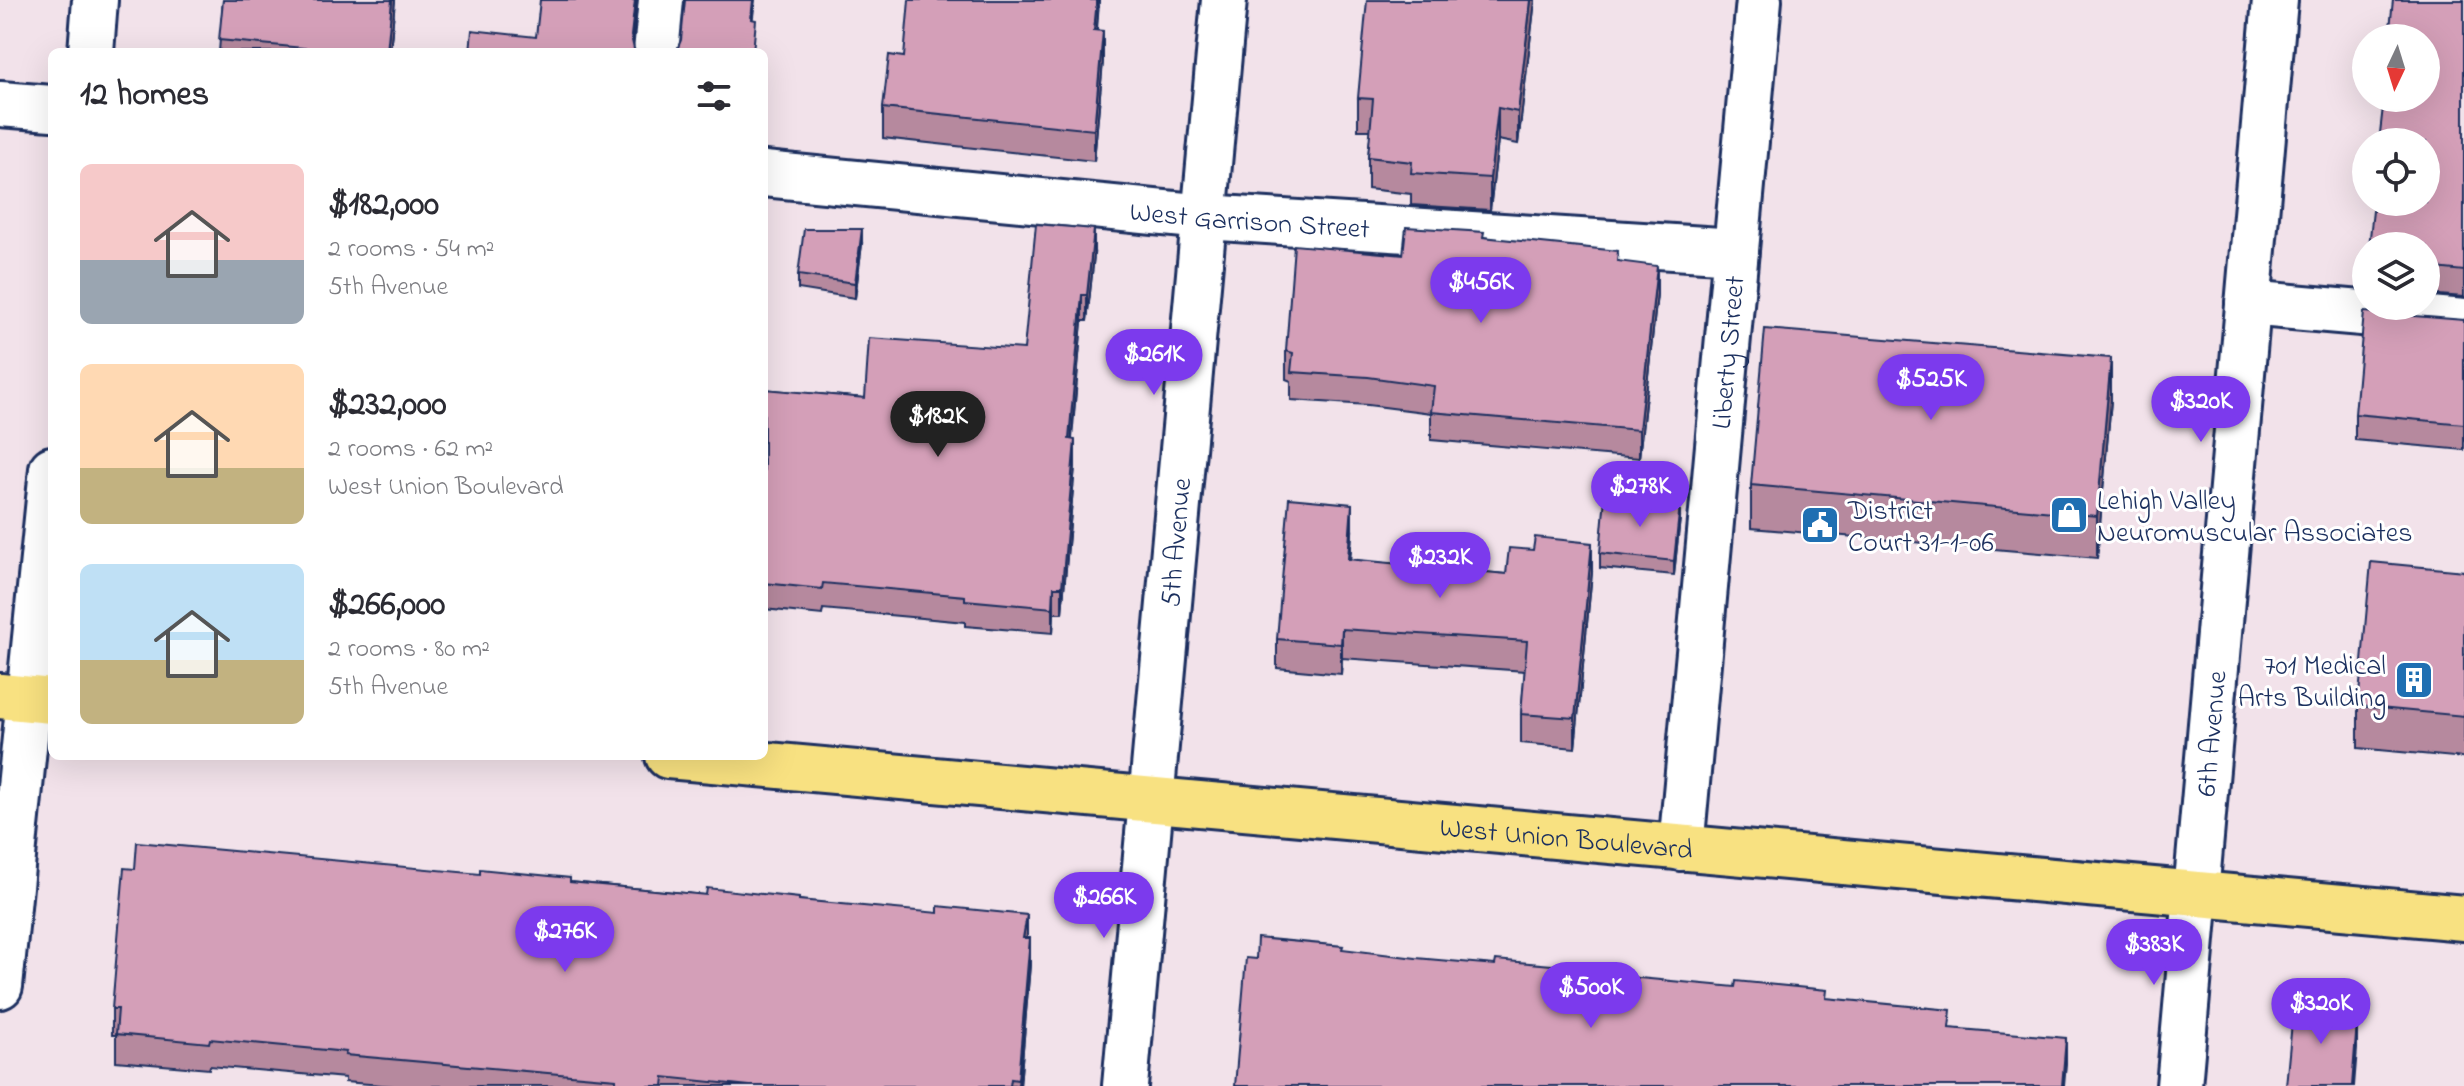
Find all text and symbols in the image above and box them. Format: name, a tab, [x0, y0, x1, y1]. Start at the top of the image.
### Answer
north arrow	[2352, 24, 2440, 112]
map controls	[2352, 24, 2440, 320]
text: 12 homes	[80, 71, 209, 121]
icon: filters	[692, 74, 736, 118]
button: locate	[2352, 128, 2440, 216]
text: $182,000	[328, 181, 439, 231]
street label: West Garrison Street	[1128, 193, 1371, 251]
icon: home	[144, 196, 240, 292]
text: 2 rooms · 54 m²	[328, 231, 494, 269]
button: layers	[2352, 232, 2440, 320]
pin: $456K	[1425, 257, 1537, 325]
text: $456K	[1448, 264, 1514, 302]
text: 5th Avenue	[328, 269, 448, 307]
street label: Liberty Street	[1703, 274, 1758, 431]
pin: $261K	[1098, 329, 1210, 397]
text: $261K	[1124, 336, 1184, 374]
pin: $525K	[1875, 354, 1987, 422]
text: $525K	[1895, 361, 1967, 399]
pin: $320K	[2145, 376, 2257, 444]
text: $232,000	[328, 381, 446, 431]
text: $320K	[2169, 383, 2233, 421]
pin: $182K	[882, 391, 994, 459]
icon: home	[144, 396, 240, 492]
text: $182K	[908, 398, 968, 436]
text: 2 rooms · 62 m²	[328, 431, 493, 469]
pin: $278K	[1584, 461, 1696, 529]
text: $278K	[1609, 468, 1671, 506]
text: West Union Boulevard	[328, 469, 564, 507]
street label: 5th Avenue	[1152, 476, 1204, 609]
place label: Lehigh Valley Neuromuscular Associates	[2097, 482, 2413, 555]
place label: District Court 31-1-06	[1847, 492, 1994, 565]
shop icon: Lehigh Valley Neuromuscular Associates	[2048, 494, 2090, 536]
public building icon: District Court 31-1-06	[1799, 504, 1841, 546]
pin: $232K	[1384, 532, 1496, 600]
text: $232K	[1408, 539, 1472, 577]
text: $266,000	[328, 581, 445, 631]
icon: home	[144, 596, 240, 692]
text: 2 rooms · 80 m²	[328, 631, 490, 669]
place label: 701 Medical Arts Building	[2238, 647, 2386, 720]
building icon: 701 Medical Arts Building	[2393, 659, 2435, 701]
text: 5th Avenue	[328, 669, 448, 707]
street label: 6th Avenue	[2188, 669, 2240, 798]
street label: West Union Boulevard	[1438, 809, 1695, 872]
pin: $266K	[1048, 872, 1160, 940]
text: $266K	[1072, 879, 1136, 917]
pin: $276K	[509, 906, 621, 974]
text: $276K	[533, 913, 597, 951]
pin: $383K	[2098, 919, 2210, 987]
text: $383K	[2124, 926, 2184, 964]
pin: $500K	[1535, 962, 1647, 1030]
text: $500K	[1558, 969, 1624, 1007]
pin: $320K	[2265, 978, 2377, 1046]
text: $320K	[2289, 985, 2353, 1023]

